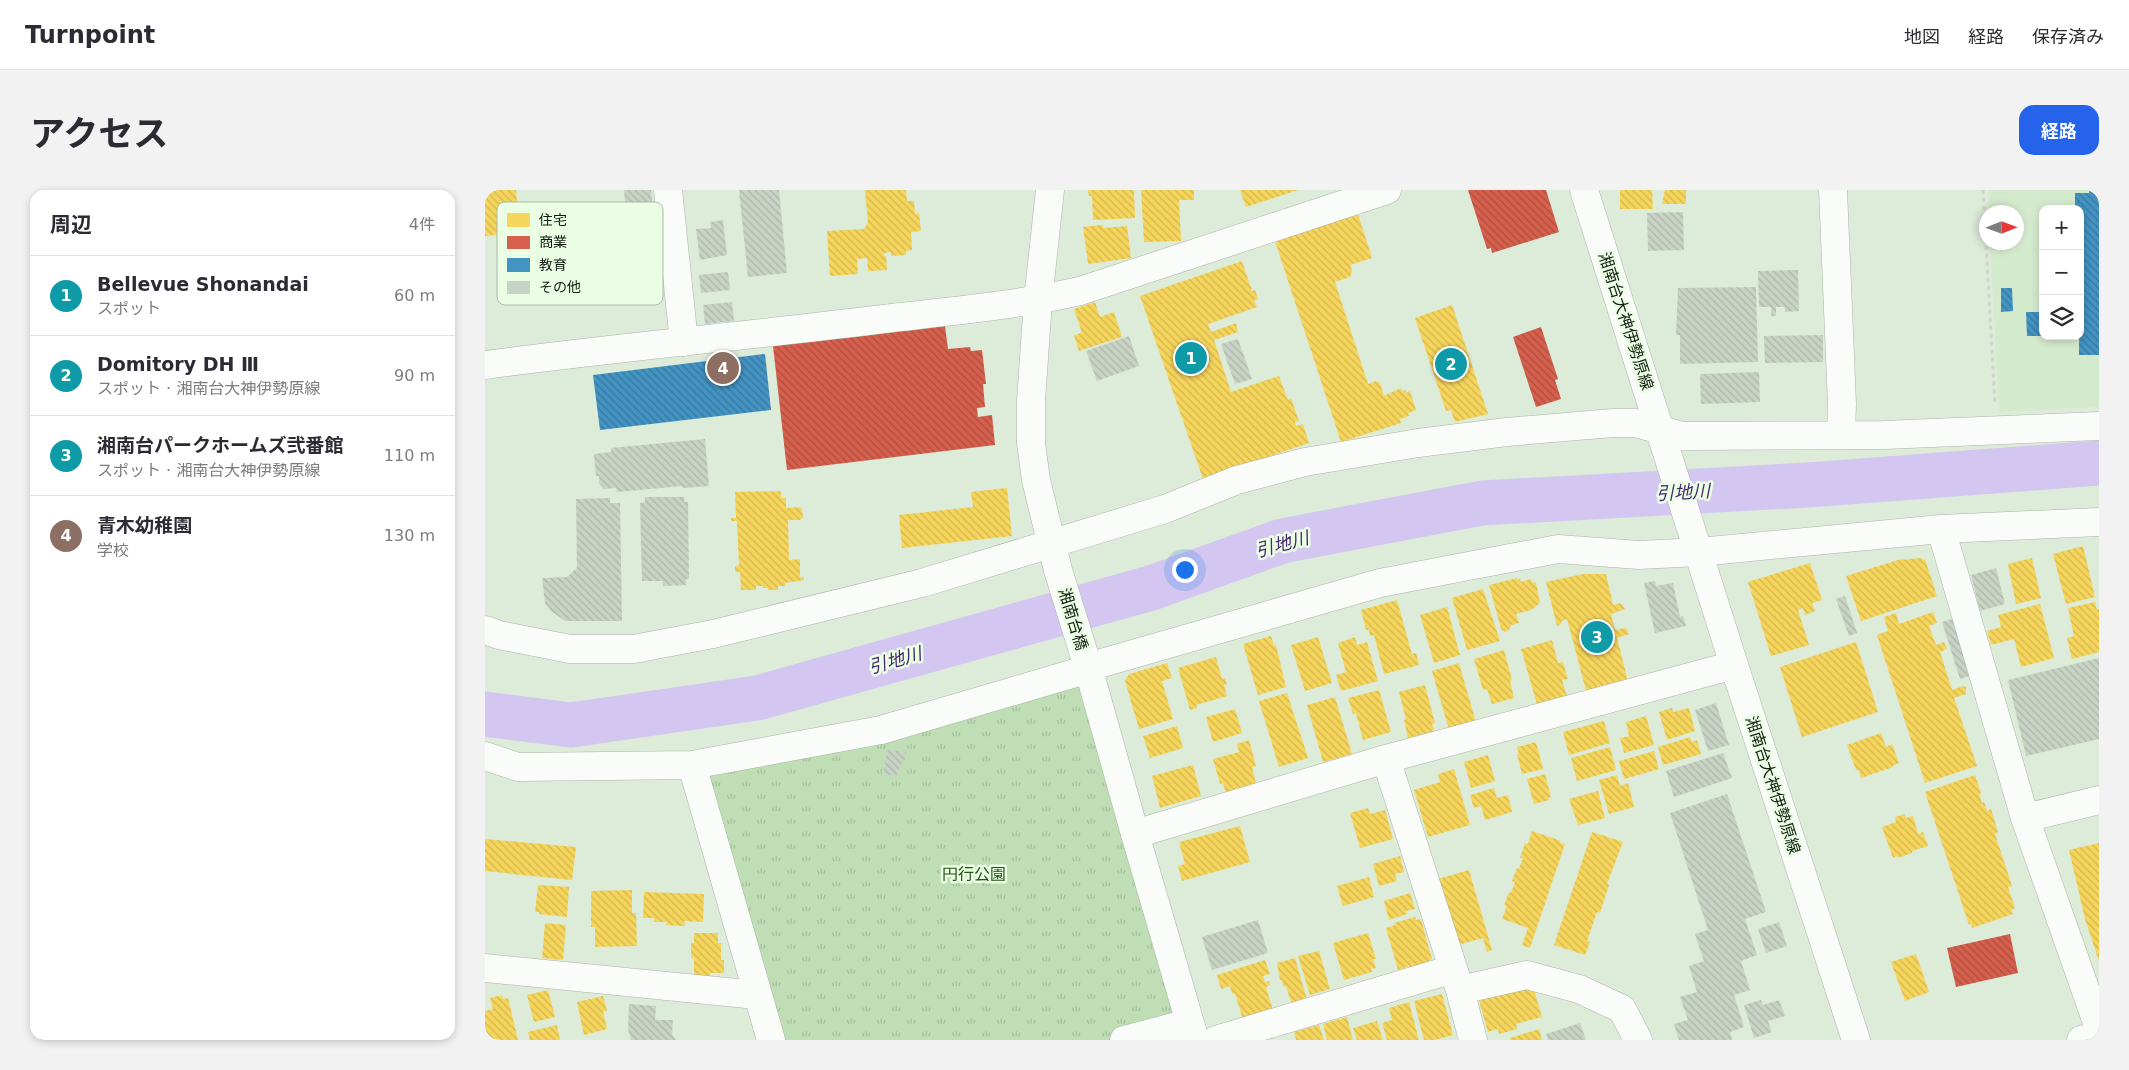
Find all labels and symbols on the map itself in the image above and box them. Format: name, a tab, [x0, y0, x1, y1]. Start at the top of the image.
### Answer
legend	[497, 202, 663, 305]
north arrow	[1979, 205, 2024, 250]
text: 住宅	[539, 212, 567, 228]
text: 商業	[539, 234, 567, 250]
street label: 湘南台大神伊勢原線	[1595, 250, 1657, 392]
text: 教育	[539, 257, 567, 273]
text: その他	[539, 279, 581, 295]
pin: 1	[1175, 339, 1207, 377]
pin: 2	[1435, 345, 1467, 383]
pin: 4	[707, 349, 739, 387]
water label: 引地川	[1655, 480, 1713, 504]
water label: 引地川	[1253, 526, 1313, 561]
your location	[1172, 557, 1198, 583]
street label: 湘南台橋	[1055, 586, 1091, 652]
pin: 3	[1581, 618, 1613, 656]
water label: 引地川	[866, 642, 926, 678]
street label: 湘南台大神伊勢原線	[1742, 714, 1804, 856]
park label: 円行公園	[942, 865, 1006, 884]

